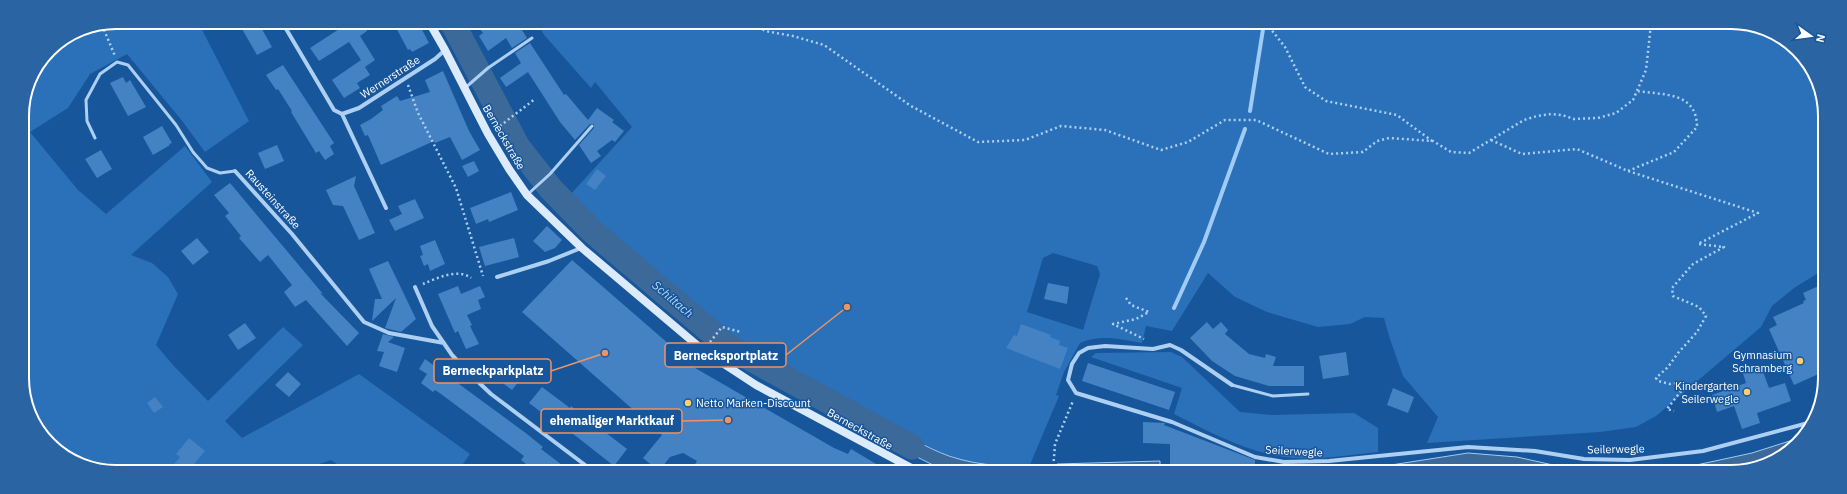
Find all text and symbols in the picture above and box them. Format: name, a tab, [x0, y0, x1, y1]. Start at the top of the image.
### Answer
north arrow	[1791, 16, 1831, 56]
text: N	[1813, 33, 1828, 44]
street label: Wernerstraße	[358, 53, 422, 101]
street label: Berneckstraße	[480, 102, 528, 172]
street label: Rausteinstraße	[243, 166, 303, 232]
water label: Schiltach	[649, 277, 697, 321]
callout: Bernecksportplatz	[665, 343, 786, 367]
text: Bernecksportplatz	[674, 348, 778, 363]
place label: Gymnasium Schramberg	[1732, 348, 1792, 375]
marker: Gymnasium Schramberg	[1795, 356, 1805, 366]
callout: Berneckparkplatz	[434, 359, 551, 383]
text: Berneckparkplatz	[442, 363, 544, 378]
place label: Kindergarten Seilerwegle	[1675, 379, 1739, 406]
marker: Kindergarten Seilerwegle	[1742, 387, 1752, 397]
place label: Netto Marken-Discount	[696, 396, 811, 410]
marker: Netto Marken-Discount	[683, 398, 693, 408]
street label: Berneckstraße	[825, 405, 895, 453]
callout: ehemaliger Marktkauf	[541, 409, 682, 433]
text: ehemaliger Marktkauf	[550, 413, 675, 428]
street label: Seilerwegle	[1587, 441, 1645, 457]
street label: Seilerwegle	[1265, 443, 1323, 459]

